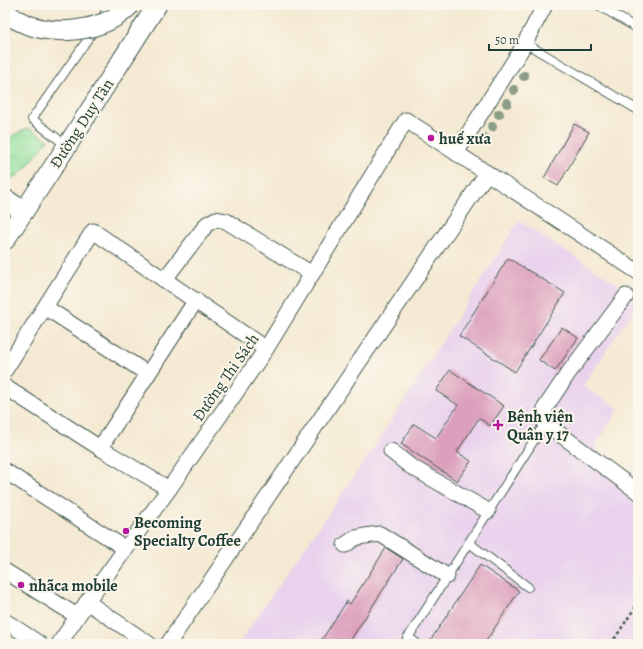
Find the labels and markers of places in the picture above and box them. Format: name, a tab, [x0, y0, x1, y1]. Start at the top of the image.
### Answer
place label: huế xưa	[439, 128, 492, 150]
marker: huế xưa	[426, 133, 436, 143]
place label: Bệnh viện Quân y 17	[507, 406, 573, 446]
marker: Bệnh viện Quân y 17	[492, 419, 504, 431]
place label: Becoming Specialty Coffee	[134, 512, 241, 552]
marker: Becoming Specialty Coffee	[121, 526, 131, 536]
place label: nhãca mobile	[29, 575, 118, 597]
marker: nhãca mobile	[16, 580, 26, 590]

